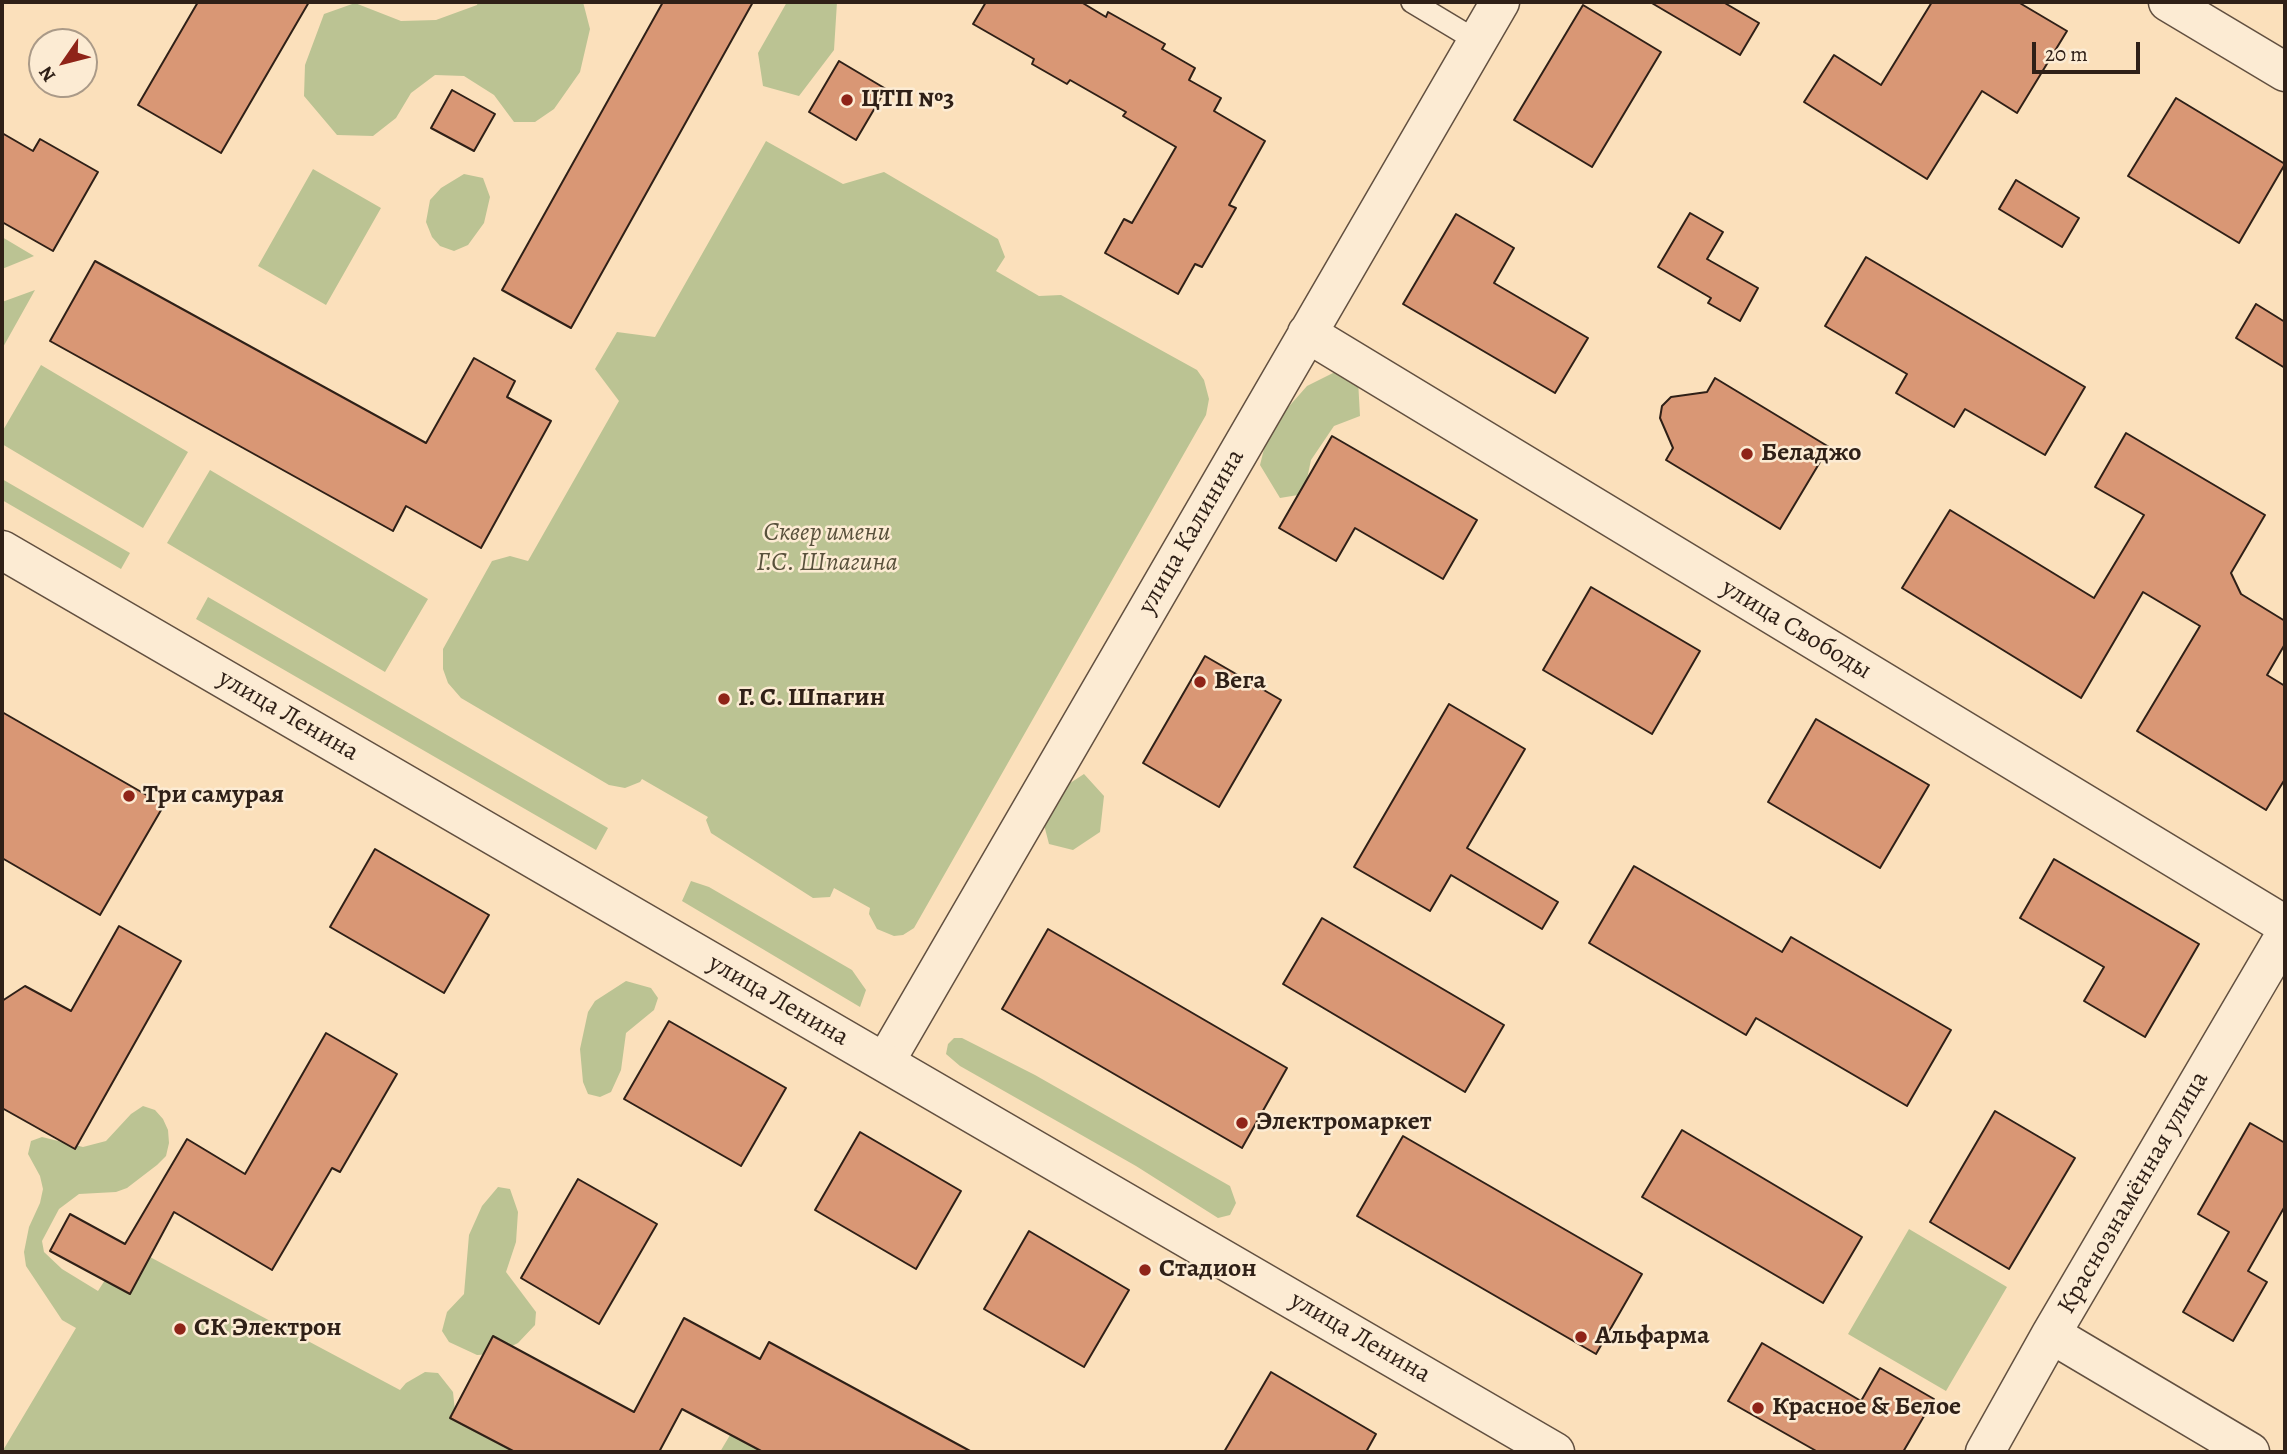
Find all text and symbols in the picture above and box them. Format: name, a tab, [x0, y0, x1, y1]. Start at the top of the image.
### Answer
north arrow	[28, 28, 98, 98]
scale bar	[2035, 28, 2144, 72]
text: 20 m	[2045, 40, 2088, 68]
text: N	[33, 61, 62, 87]
place label: ЦТП №3	[861, 84, 955, 116]
marker: ЦТП №3	[839, 92, 855, 108]
place label: Беладжо	[1761, 438, 1861, 470]
street label: улица Калинина	[1132, 444, 1252, 620]
marker: Беладжо	[1739, 446, 1755, 462]
park label: Сквер имени Г.С. Шпагина	[756, 518, 898, 580]
street label: улица Свободы	[1715, 573, 1877, 687]
street label: улица Ленина	[212, 663, 364, 769]
place label: Вега	[1214, 666, 1266, 698]
marker: Вега	[1192, 674, 1208, 690]
place label: Г. С. Шпагин	[738, 683, 885, 715]
marker: Г. С. Шпагин	[716, 691, 732, 707]
place label: Три самурая	[143, 780, 284, 812]
marker: Три самурая	[121, 788, 137, 804]
street label: улица Ленина	[702, 948, 854, 1054]
street label: Краснознамённая улица	[2052, 1066, 2216, 1320]
place label: Электромаркет	[1256, 1107, 1432, 1139]
marker: Электромаркет	[1234, 1115, 1250, 1131]
place label: Стадион	[1159, 1254, 1257, 1286]
marker: Стадион	[1137, 1262, 1153, 1278]
street label: улица Ленина	[1284, 1285, 1436, 1391]
place label: СК Электрон	[194, 1313, 342, 1345]
marker: СК Электрон	[172, 1321, 188, 1337]
place label: Альфарма	[1595, 1321, 1710, 1353]
marker: Альфарма	[1573, 1329, 1589, 1345]
place label: Красное & Белое	[1772, 1392, 1961, 1424]
marker: Красное & Белое	[1750, 1400, 1766, 1416]

